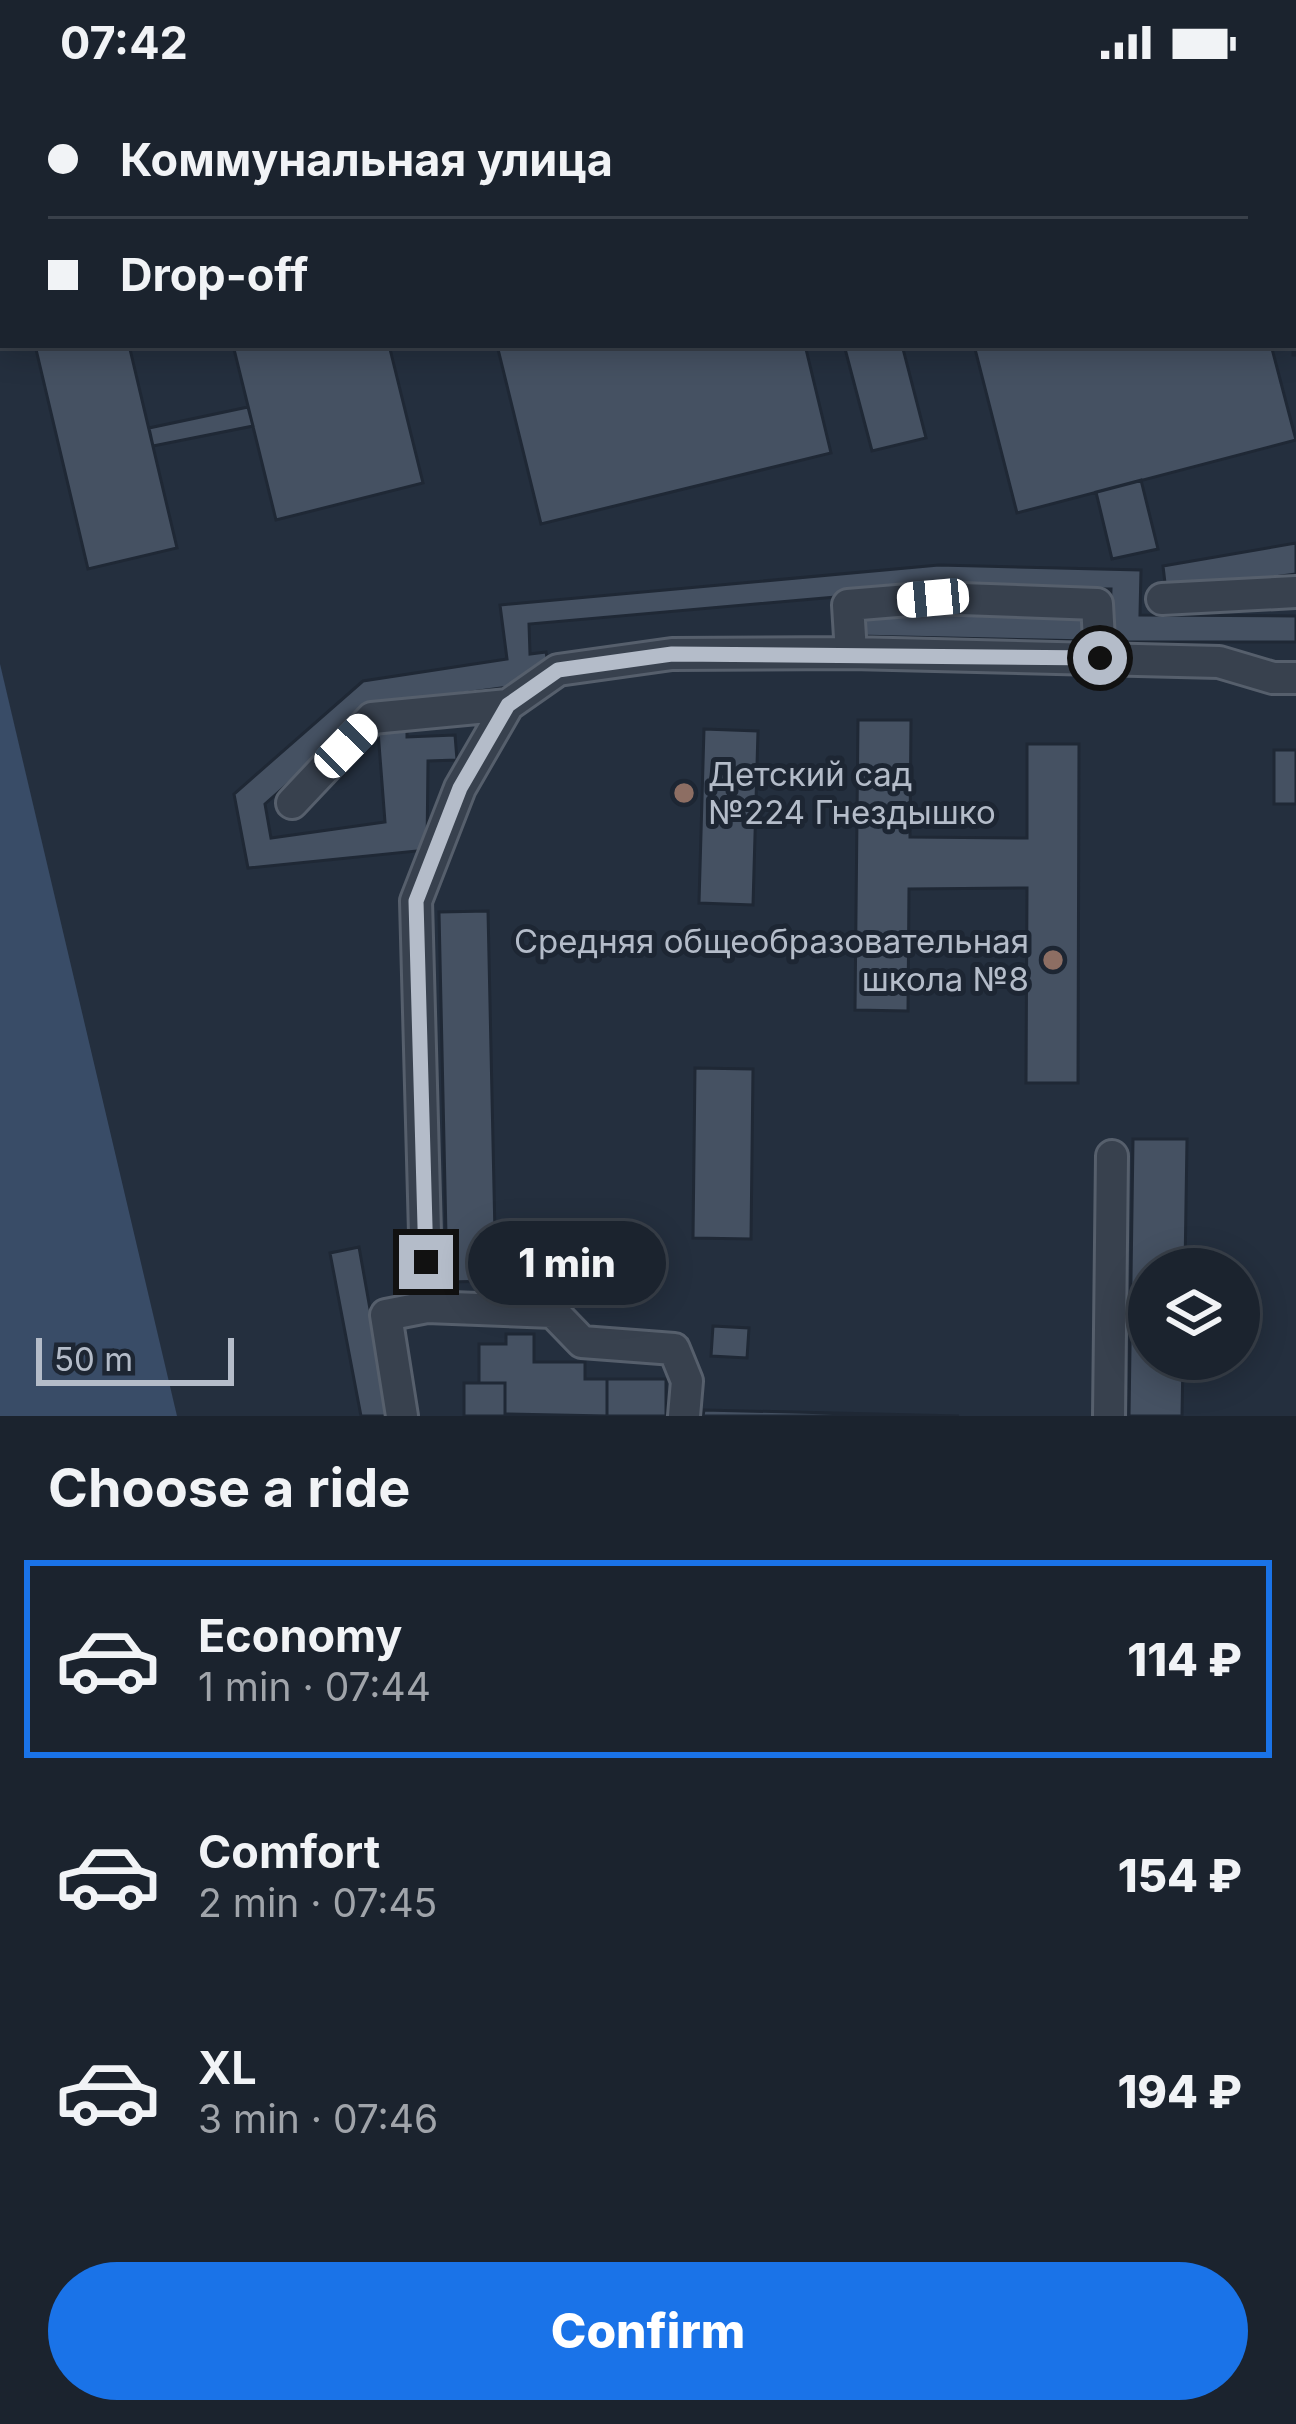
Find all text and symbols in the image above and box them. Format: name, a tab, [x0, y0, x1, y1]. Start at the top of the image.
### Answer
text: 07:42	[60, 15, 188, 70]
text: Коммунальная улица	[120, 132, 613, 187]
text: Drop-off	[120, 247, 308, 302]
car	[896, 577, 970, 619]
route start	[1073, 631, 1127, 685]
car	[308, 708, 384, 784]
place label: Детский сад №224 Гнездышко	[708, 754, 996, 832]
marker: Детский сад №224 Гнездышко	[671, 780, 697, 806]
place label: Средняя общеобразовательная школа №8	[514, 921, 1029, 999]
marker: Средняя общеобразовательная школа №8	[1040, 947, 1066, 973]
callout: 1 min	[468, 1220, 666, 1304]
route end	[399, 1235, 453, 1289]
text: 1 min	[518, 1239, 616, 1286]
map controls	[1128, 1248, 1260, 1380]
button: layers	[1128, 1248, 1260, 1380]
scale bar	[36, 1332, 234, 1385]
text: 50 m	[54, 1339, 133, 1379]
text: Choose a ride	[48, 1455, 410, 1520]
icon: car	[54, 1605, 162, 1713]
text: Economy	[198, 1608, 402, 1663]
text: 114 ₽	[1127, 1632, 1242, 1687]
text: 1 min · 07:44	[198, 1663, 431, 1710]
icon: car	[54, 1821, 162, 1929]
text: Comfort	[198, 1824, 380, 1879]
text: 154 ₽	[1118, 1848, 1242, 1903]
text: 2 min · 07:45	[198, 1879, 437, 1926]
icon: car	[54, 2037, 162, 2145]
text: XL	[198, 2040, 257, 2095]
text: 194 ₽	[1117, 2064, 1242, 2119]
text: 3 min · 07:46	[198, 2095, 438, 2142]
button: Confirm	[48, 2262, 1248, 2400]

